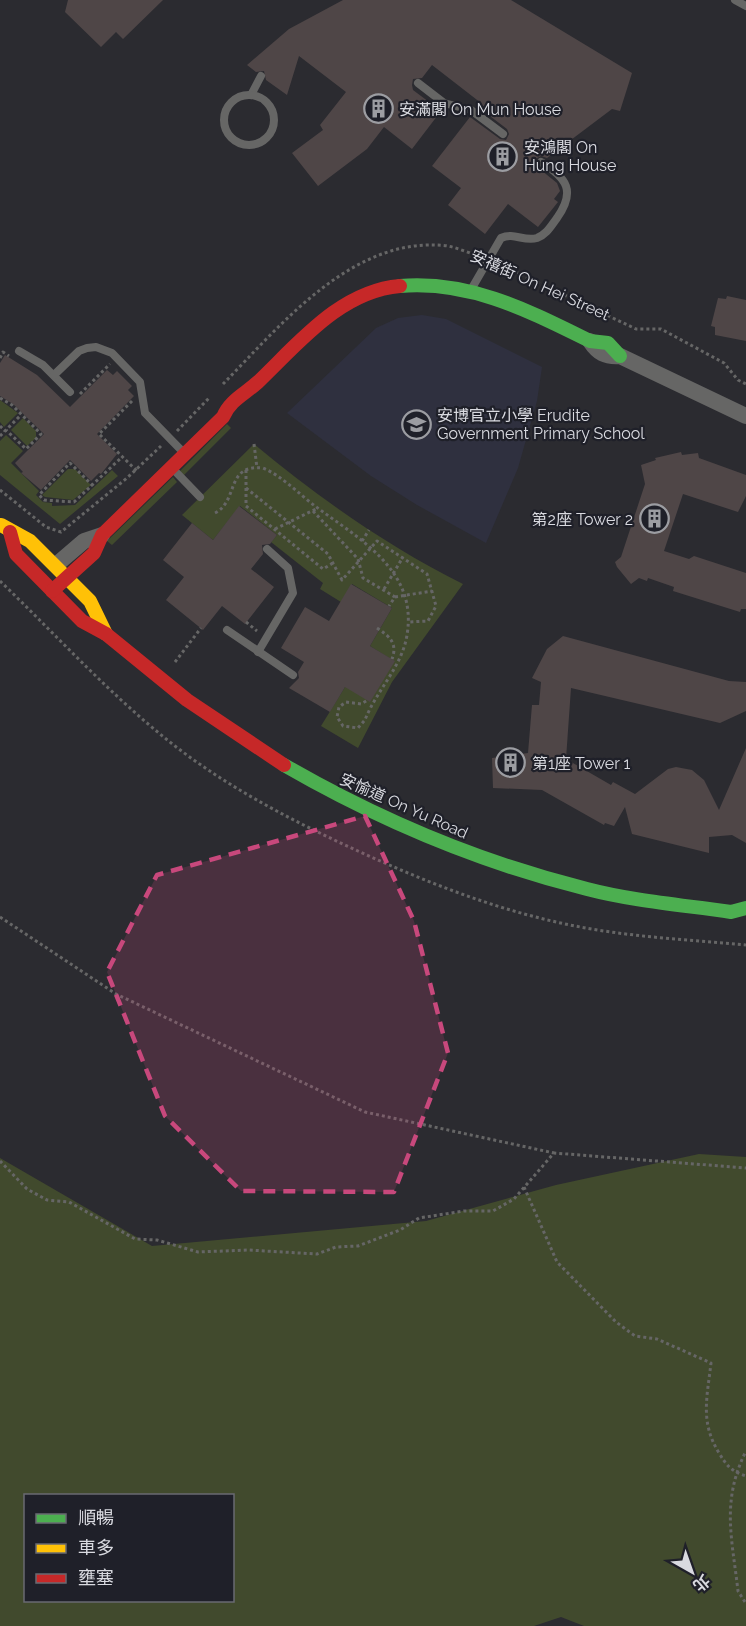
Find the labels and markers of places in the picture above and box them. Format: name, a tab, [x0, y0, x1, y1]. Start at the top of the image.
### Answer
building icon: 安滿閣 On Mun House	[362, 93, 394, 125]
place label: 安滿閣 On Mun House	[399, 100, 561, 119]
place label: 安鴻閣 On Hung House	[524, 138, 616, 175]
building icon: 安鴻閣 On Hung House	[487, 140, 519, 172]
place label: 安博官立小學 Erudite Government Primary School	[437, 406, 645, 443]
school or university icon: 安博官立小學 Erudite Government Primary School	[400, 408, 432, 440]
building icon: 第2座 Tower 2	[638, 503, 670, 535]
place label: 第2座 Tower 2	[532, 510, 633, 529]
building icon: 第1座 Tower 1	[495, 747, 527, 779]
place label: 第1座 Tower 1	[532, 754, 631, 773]

